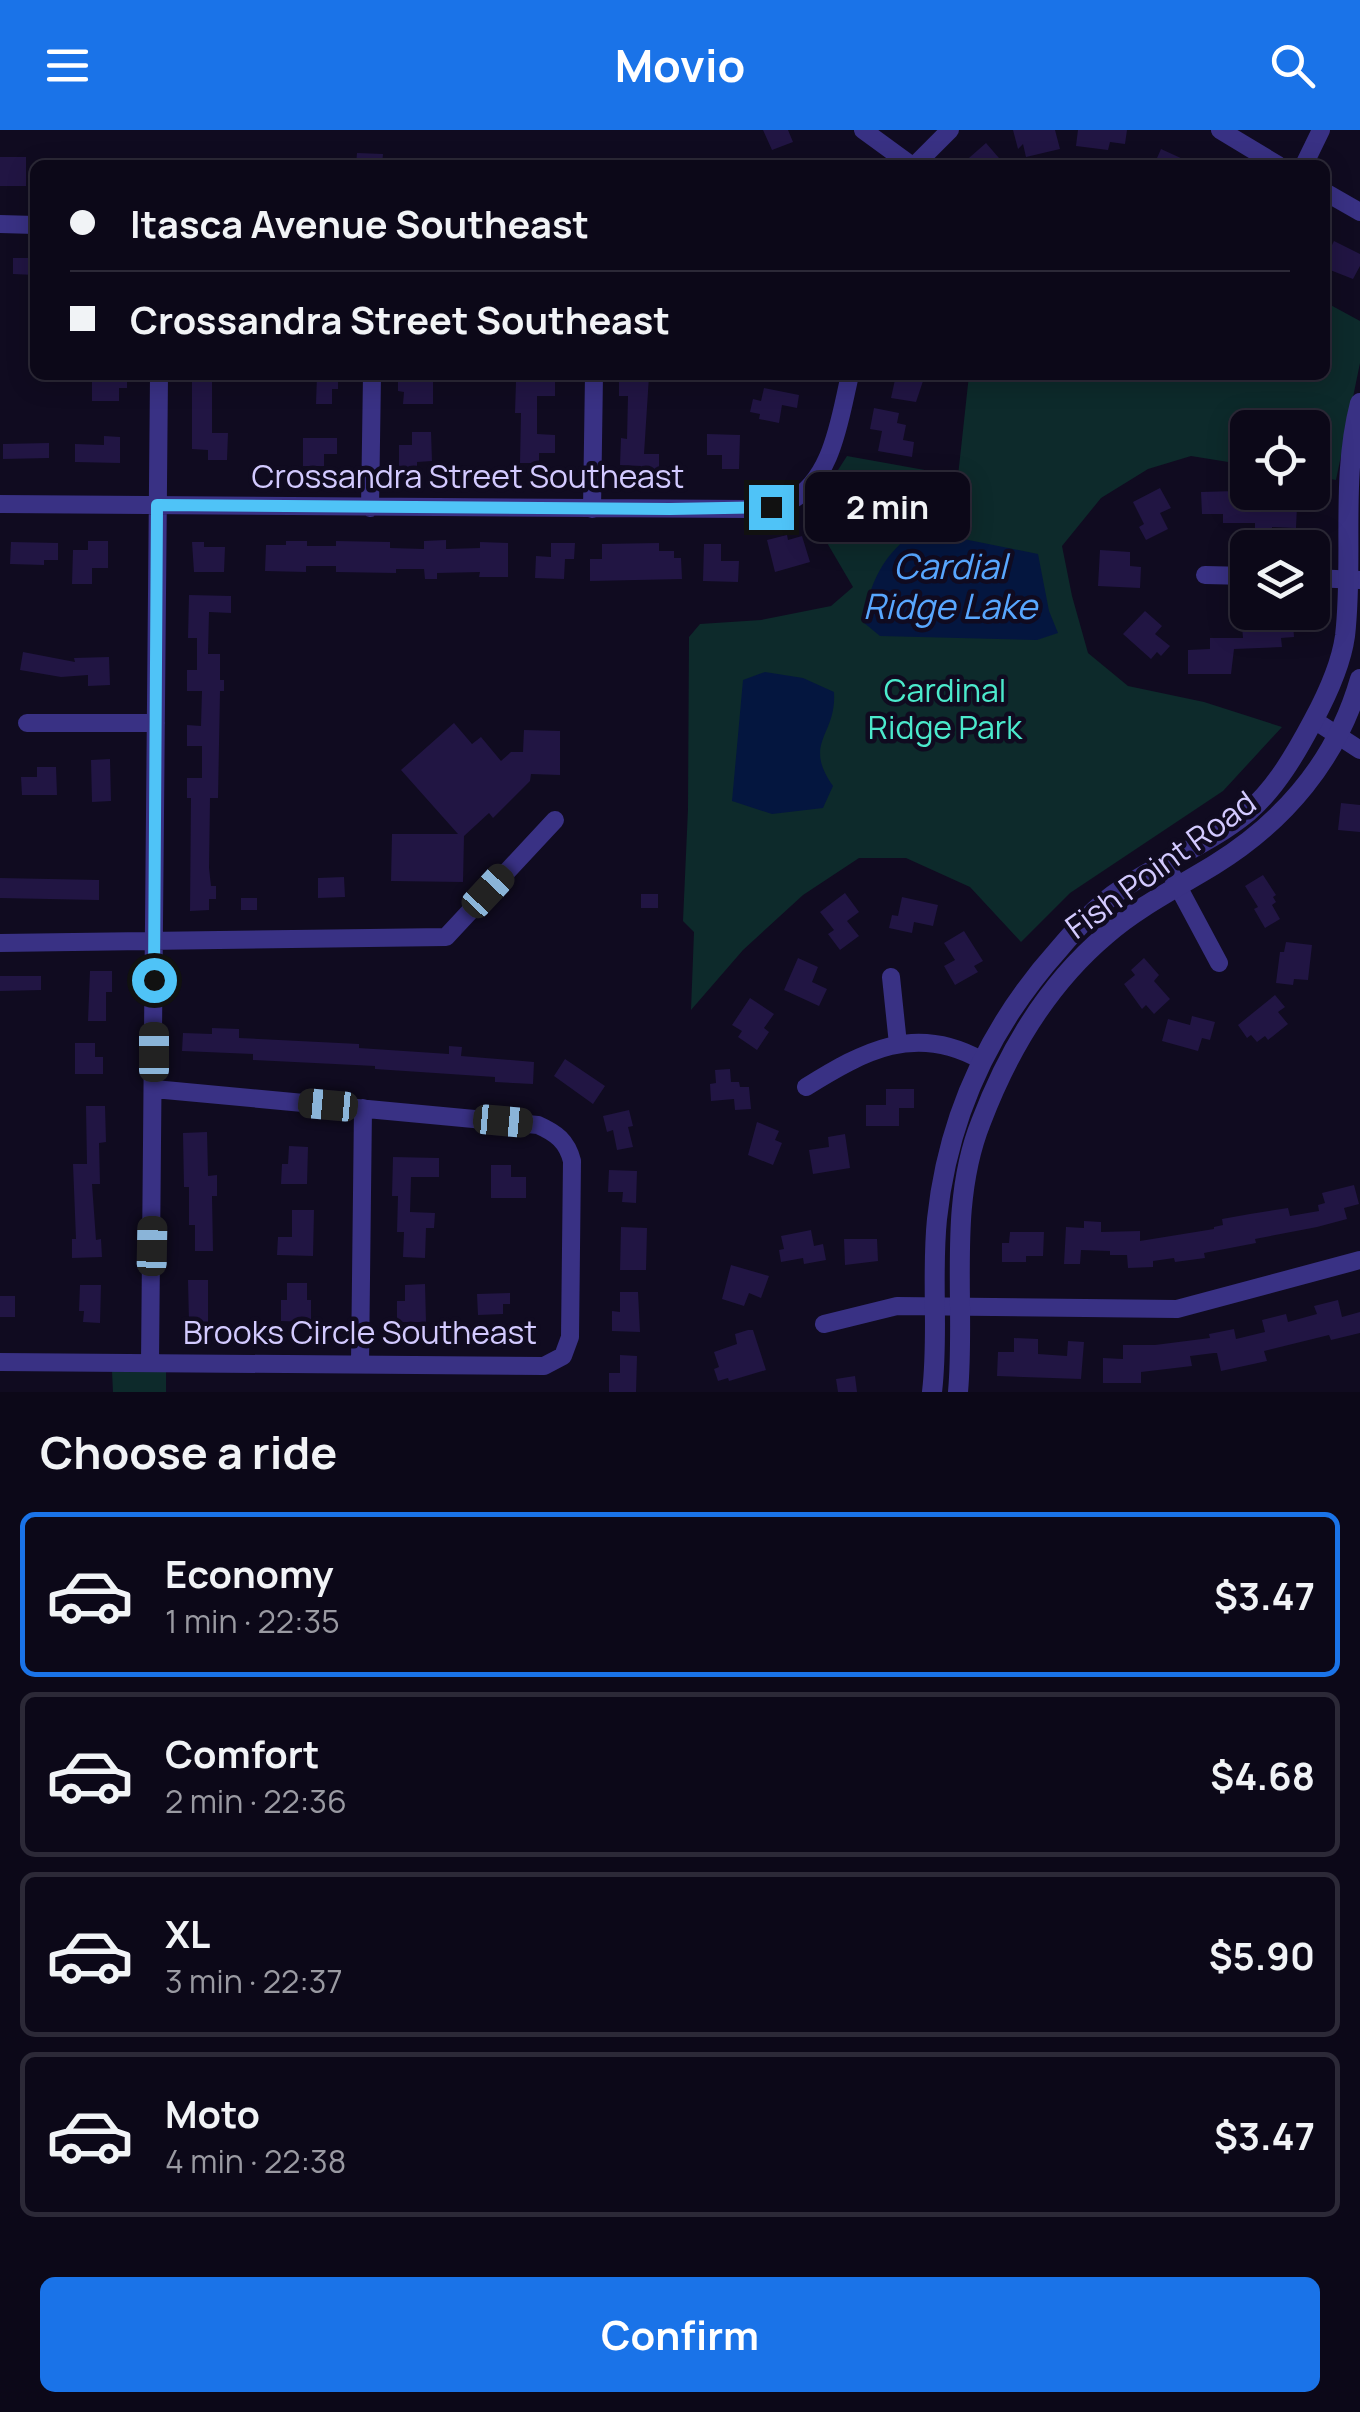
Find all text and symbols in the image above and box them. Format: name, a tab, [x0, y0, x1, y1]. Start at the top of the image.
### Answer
text: Movio	[615, 34, 745, 96]
icon: menu	[40, 38, 95, 93]
icon: search	[1265, 38, 1320, 93]
text: Itasca Avenue Southeast	[130, 197, 589, 249]
text: Crossandra Street Southeast	[130, 293, 670, 345]
map controls	[1230, 410, 1330, 630]
button: locate	[1230, 410, 1330, 510]
street label: Crossandra Street Southeast	[252, 454, 684, 498]
callout: 2 min	[806, 472, 971, 542]
route end	[749, 485, 794, 530]
text: 2 min	[846, 485, 929, 529]
button: layers	[1230, 530, 1330, 630]
water label: Cardial Ridge Lake	[863, 542, 1040, 630]
park label: Cardinal Ridge Park	[868, 668, 1023, 749]
street label: Fish Point Road	[1056, 780, 1265, 948]
car	[457, 859, 519, 923]
route start	[132, 958, 177, 1003]
car	[139, 1022, 169, 1082]
car	[297, 1087, 359, 1123]
car	[472, 1103, 534, 1139]
car	[136, 1216, 168, 1276]
street label: Brooks Circle Southeast	[183, 1310, 537, 1354]
text: Choose a ride	[40, 1421, 337, 1483]
text: Economy	[165, 1547, 334, 1599]
icon: car	[45, 1550, 135, 1640]
text: $3.47	[1214, 1569, 1315, 1621]
text: 1 min · 22:35	[165, 1599, 340, 1643]
text: Comfort	[165, 1727, 319, 1779]
icon: car	[45, 1730, 135, 1820]
text: $4.68	[1210, 1749, 1315, 1801]
text: 2 min · 22:36	[165, 1779, 347, 1823]
text: XL	[165, 1907, 210, 1959]
icon: car	[45, 1910, 135, 2000]
text: $5.90	[1209, 1929, 1315, 1981]
text: 3 min · 22:37	[165, 1959, 343, 2003]
text: Moto	[165, 2087, 260, 2139]
icon: car	[45, 2090, 135, 2180]
text: $3.47	[1214, 2109, 1315, 2161]
text: 4 min · 22:38	[165, 2139, 346, 2183]
button: Confirm	[40, 2277, 1320, 2392]

